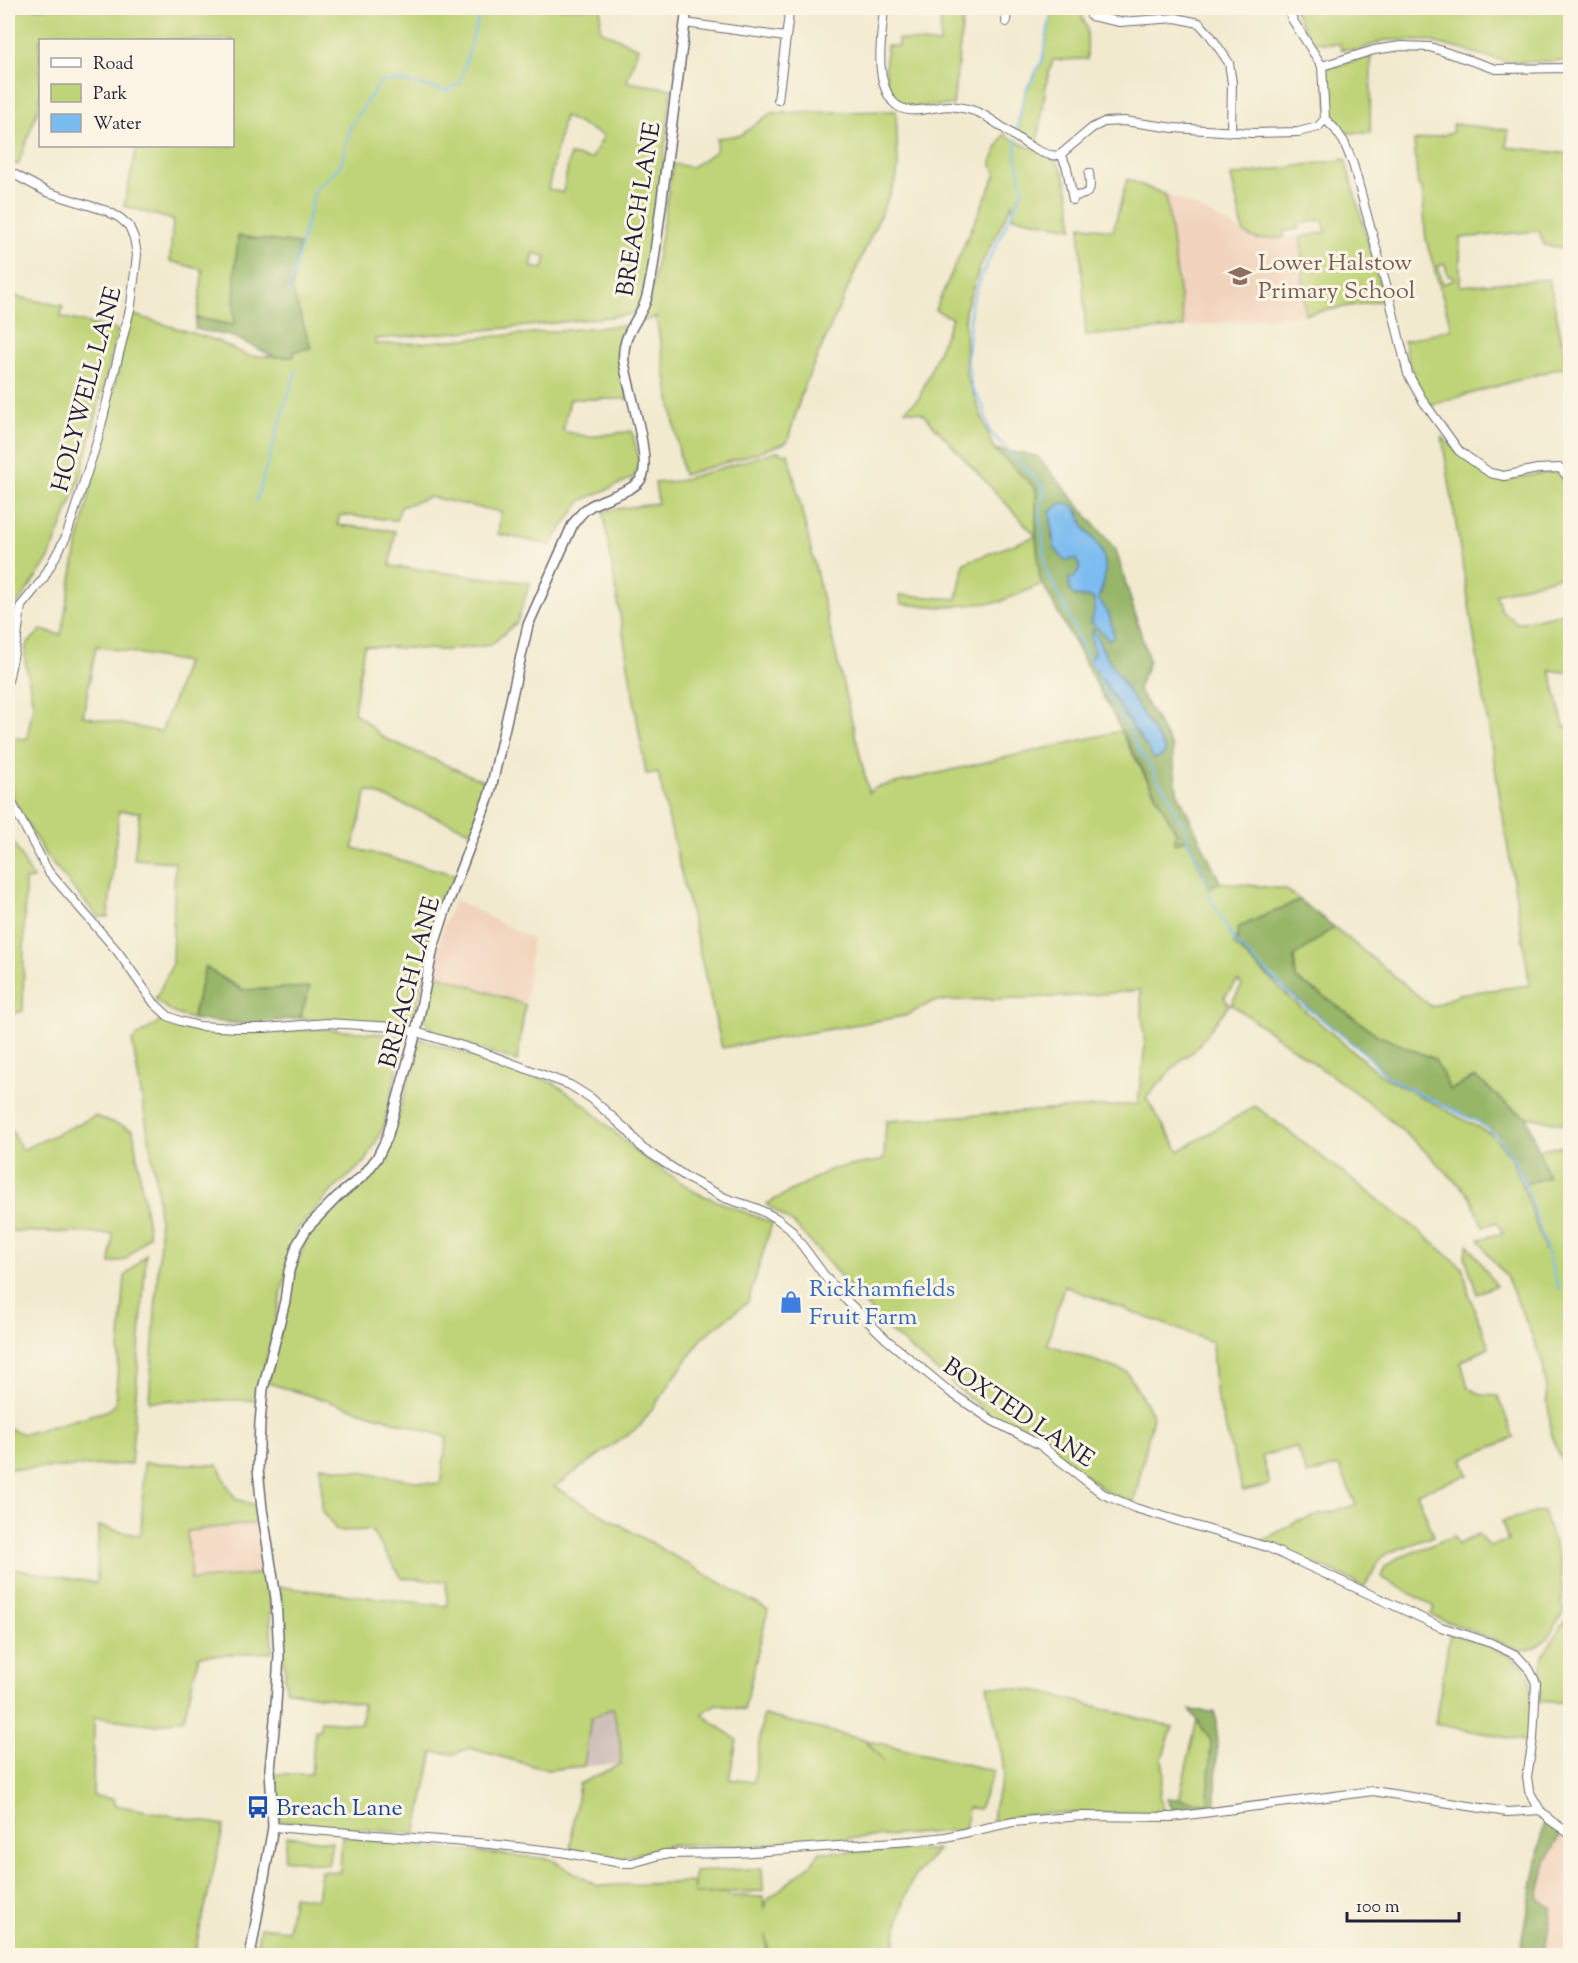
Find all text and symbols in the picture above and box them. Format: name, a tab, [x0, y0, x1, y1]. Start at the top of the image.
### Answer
legend	[39, 39, 234, 147]
text: Road	[93, 52, 133, 78]
text: Park	[93, 82, 128, 108]
text: Water	[93, 112, 142, 138]
street label: BREACH LANE	[609, 119, 671, 299]
place label: Lower Halstow Primary School	[1258, 247, 1416, 309]
school or university icon: Lower Halstow Primary School	[1227, 263, 1253, 289]
street label: HOLYWELL LANE	[44, 283, 132, 496]
street label: BREACH LANE	[372, 893, 450, 1072]
place label: Rickhamfields Fruit Farm	[809, 1273, 955, 1335]
shop icon: Rickhamfields Fruit Farm	[778, 1289, 804, 1315]
street label: BOXTED LANE	[935, 1350, 1101, 1477]
place label: Breach Lane	[276, 1792, 403, 1826]
bus stop icon: Breach Lane	[245, 1794, 271, 1820]
scale bar	[1347, 1885, 1460, 1923]
text: 100 m	[1356, 1895, 1400, 1921]

